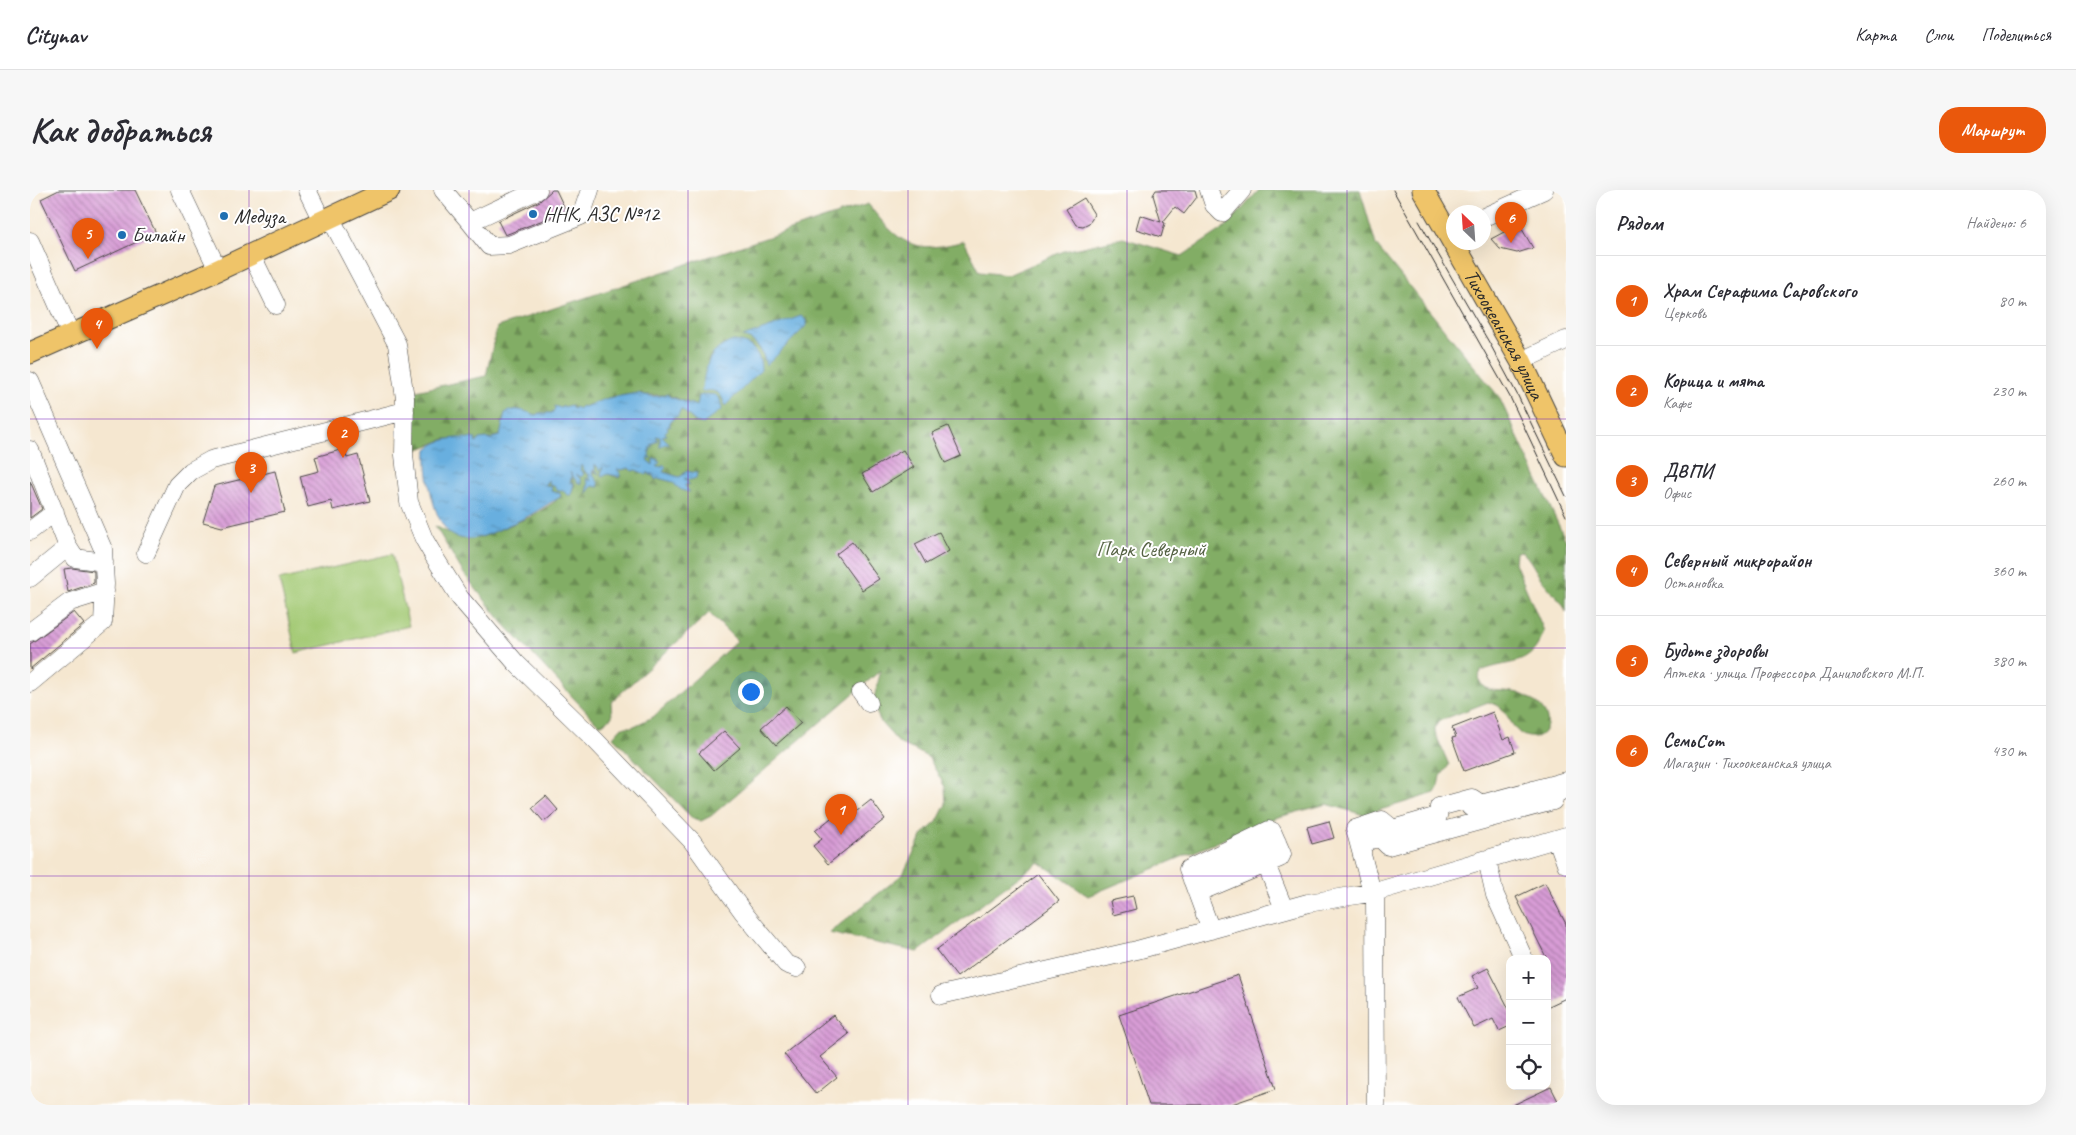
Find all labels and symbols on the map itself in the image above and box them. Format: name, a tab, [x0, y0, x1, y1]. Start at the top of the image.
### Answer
place label: ННК, АЗС №12	[543, 201, 661, 227]
pin: 6	[1495, 202, 1527, 243]
place label: Медуза	[234, 203, 288, 229]
north arrow	[1446, 205, 1491, 250]
marker: ННК, АЗС №12	[527, 208, 539, 220]
marker: Медуза	[218, 210, 230, 222]
pin: 5	[72, 218, 104, 259]
place label: Билайн	[132, 222, 186, 248]
marker: Билайн	[116, 229, 128, 241]
street label: Тихоокеанская улица	[1458, 265, 1551, 406]
pin: 4	[81, 308, 113, 349]
pin: 2	[327, 417, 359, 458]
pin: 3	[235, 452, 267, 493]
park label: Парк Северный	[1097, 536, 1207, 562]
your location	[738, 679, 764, 705]
pin: 1	[825, 794, 857, 835]

